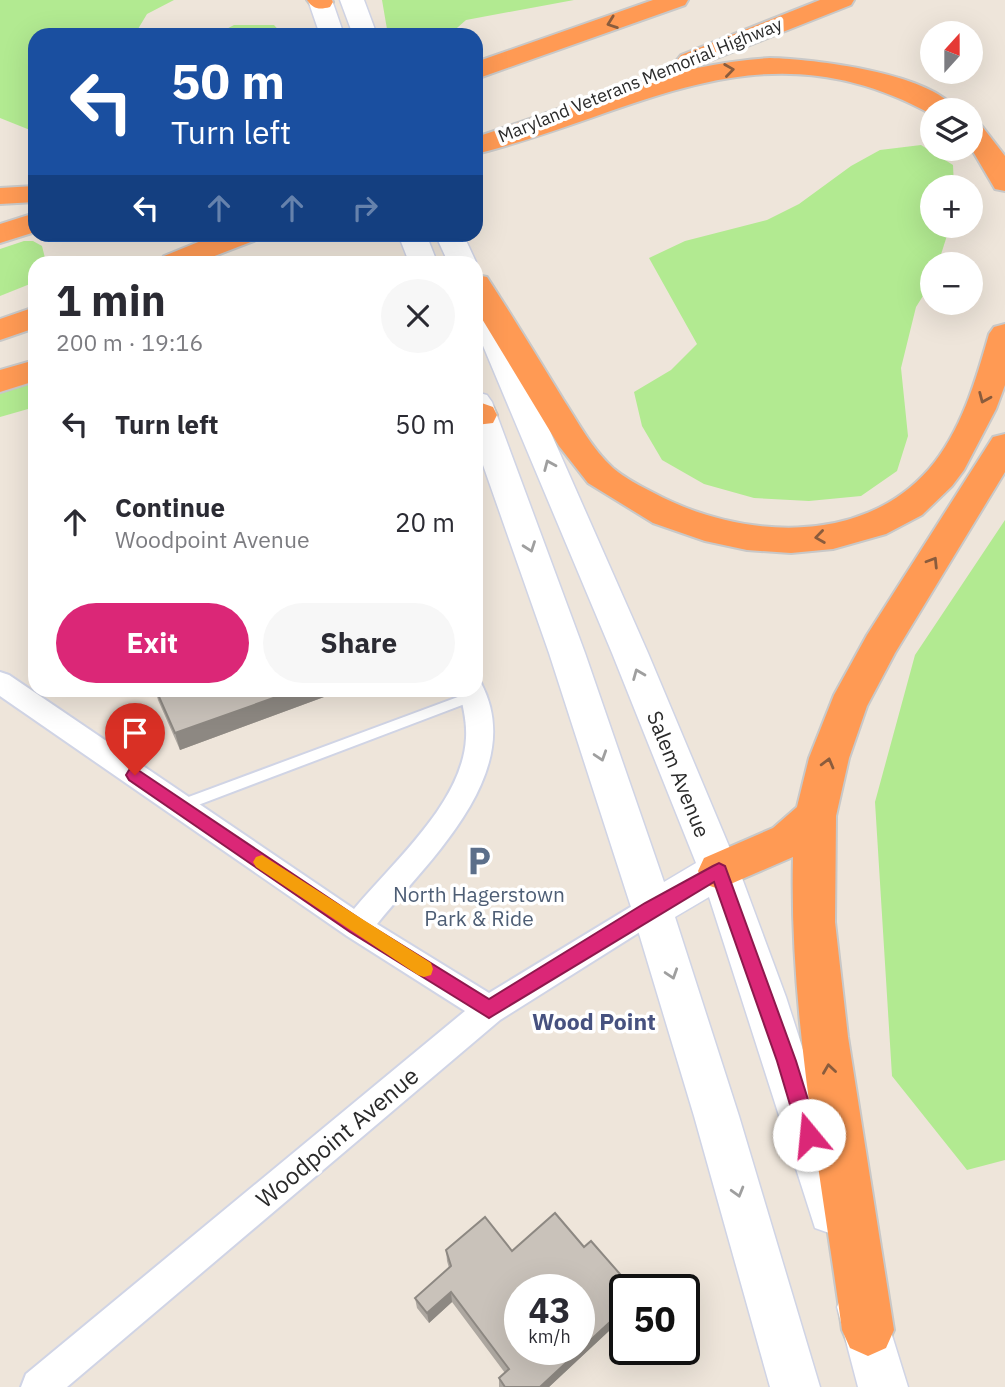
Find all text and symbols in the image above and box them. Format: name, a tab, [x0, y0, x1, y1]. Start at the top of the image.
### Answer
street label: Maryland Veterans Memorial Highway	[495, 12, 785, 148]
one-way arrow	[606, 15, 618, 29]
north arrow	[920, 21, 984, 84]
map controls	[920, 21, 983, 315]
text: 50 m	[171, 49, 285, 112]
icon: left	[56, 56, 147, 147]
one-way arrow	[723, 62, 734, 77]
button: layers	[920, 98, 983, 161]
text: Turn left	[171, 111, 291, 153]
button: +	[920, 175, 983, 238]
icon: left	[127, 189, 165, 227]
icon: ahead	[200, 189, 238, 227]
icon: ahead	[273, 189, 311, 227]
icon: right	[346, 189, 384, 227]
button: −	[920, 252, 983, 315]
text: 1 min	[56, 273, 166, 328]
button: close	[381, 279, 455, 353]
text: 200 m · 19:16	[56, 327, 203, 357]
one-way arrow	[978, 392, 992, 404]
icon: left	[56, 405, 94, 443]
text: Turn left	[115, 407, 218, 441]
text: 50 m	[395, 407, 455, 441]
one-way arrow	[543, 460, 557, 472]
text: Continue	[115, 490, 225, 524]
icon: ahead	[56, 503, 94, 541]
text: 20 m	[395, 505, 455, 539]
text: Woodpoint Avenue	[115, 524, 310, 554]
one-way arrow	[815, 530, 826, 545]
one-way arrow	[522, 541, 536, 553]
one-way arrow	[924, 557, 937, 570]
button: Exit	[56, 603, 249, 683]
button: Share	[263, 603, 455, 683]
one-way arrow	[633, 669, 647, 681]
pin	[105, 703, 165, 775]
street label: Salem Avenue	[641, 707, 717, 841]
icon: arrive	[116, 714, 154, 752]
one-way arrow	[593, 749, 607, 761]
one-way arrow	[820, 757, 834, 769]
parking icon: North Hagerstown Park & Ride	[462, 844, 496, 878]
place label: North Hagerstown Park & Ride	[393, 880, 565, 932]
one-way arrow	[664, 968, 679, 980]
district label: Wood Point	[532, 1006, 656, 1036]
street label: Woodpoint Avenue	[249, 1059, 425, 1215]
one-way arrow	[822, 1063, 837, 1075]
position arrow	[772, 1098, 846, 1172]
one-way arrow	[730, 1185, 745, 1197]
speed limit sign: 50	[609, 1274, 700, 1365]
text: 43	[528, 1287, 571, 1333]
text: km/h	[528, 1325, 571, 1348]

